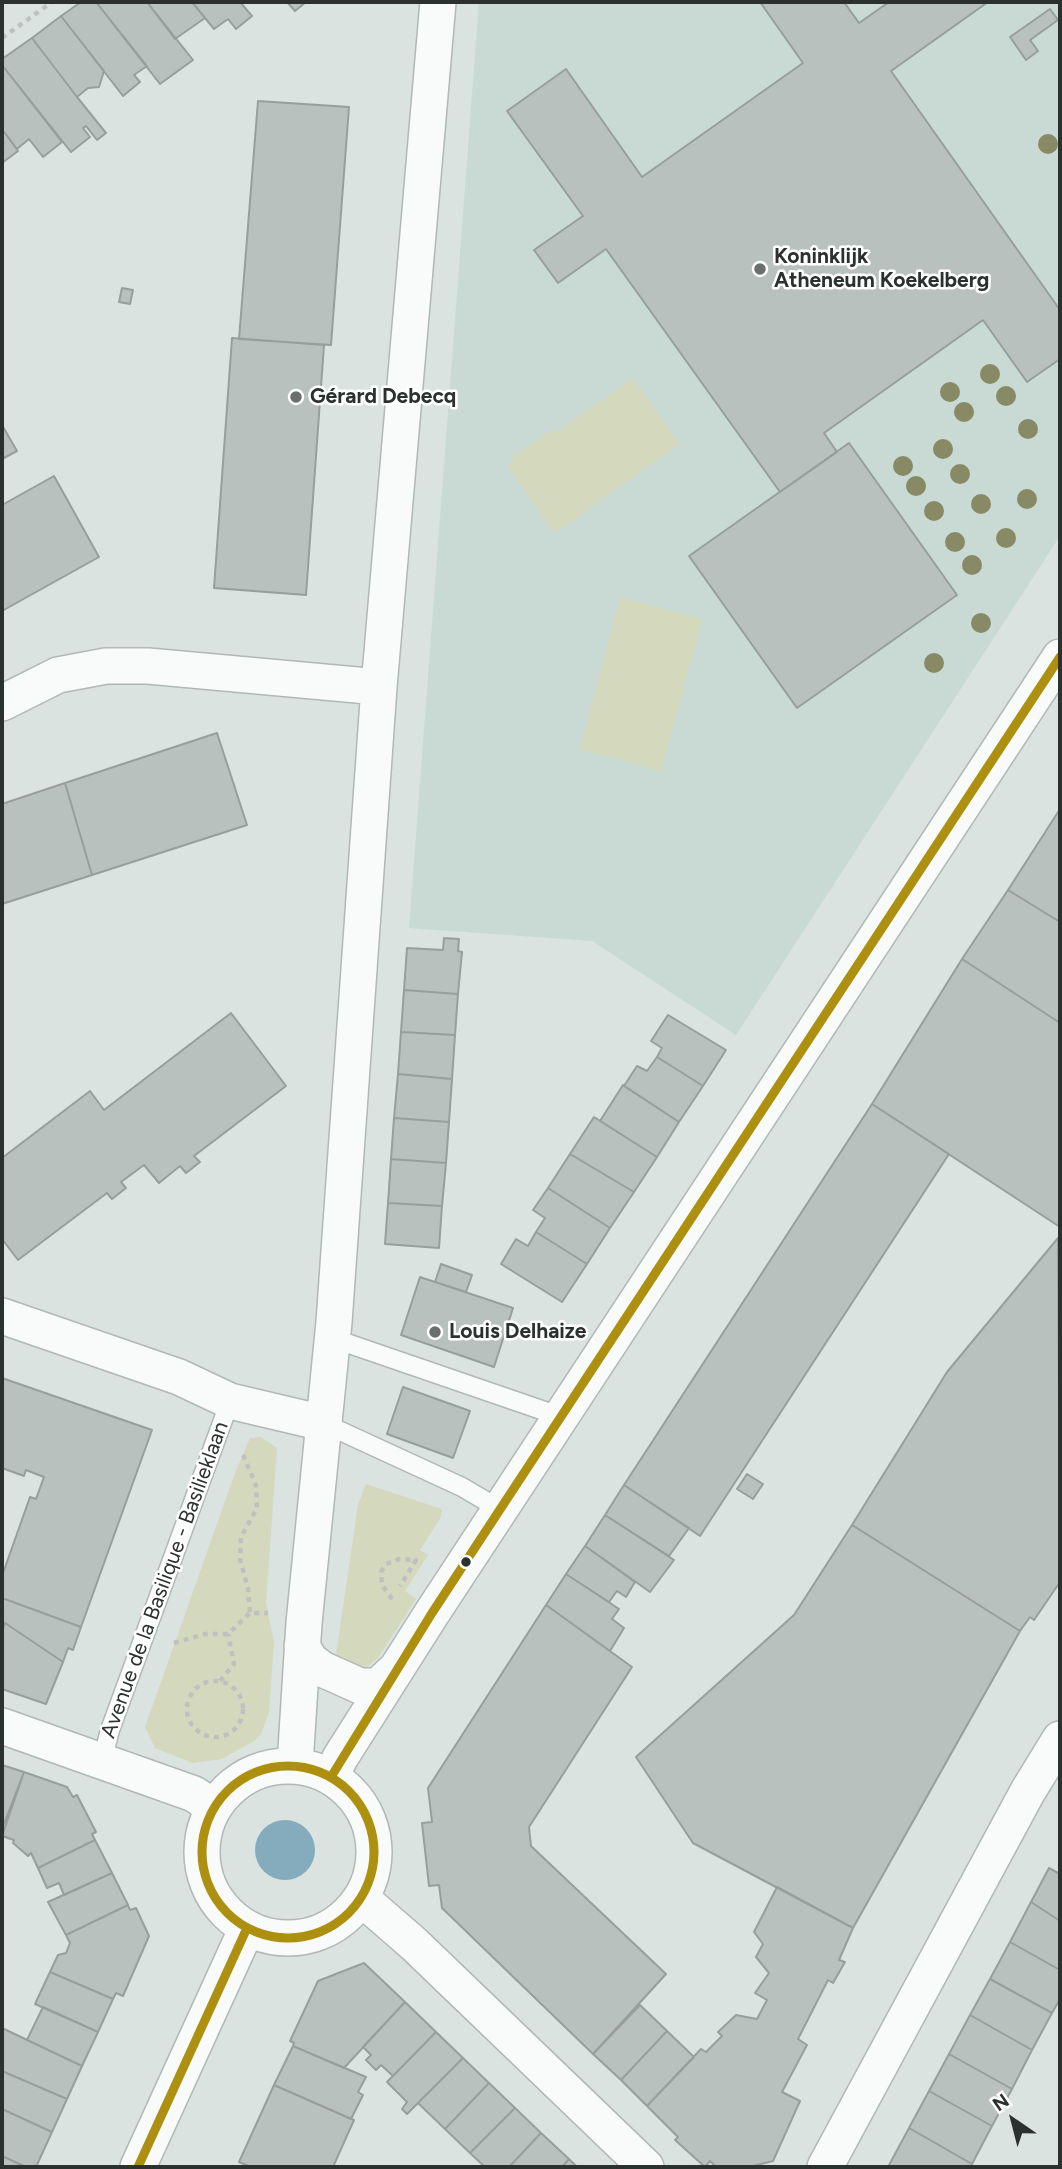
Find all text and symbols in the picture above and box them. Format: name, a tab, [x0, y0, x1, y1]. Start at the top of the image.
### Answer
place label: Koninklijk Atheneum Koekelberg	[774, 244, 989, 294]
marker: Koninklijk Atheneum Koekelberg	[752, 261, 768, 277]
place label: Gérard Debecq	[310, 384, 456, 410]
marker: Gérard Debecq	[288, 389, 304, 405]
place label: Louis Delhaize	[449, 1319, 587, 1345]
marker: Louis Delhaize	[427, 1324, 443, 1340]
street label: Avenue de la Basilique - Basilieklaan	[96, 1418, 234, 1742]
unlabelled marker	[459, 1555, 473, 1569]
north arrow	[978, 2085, 1048, 2155]
text: N	[988, 2089, 1013, 2116]

